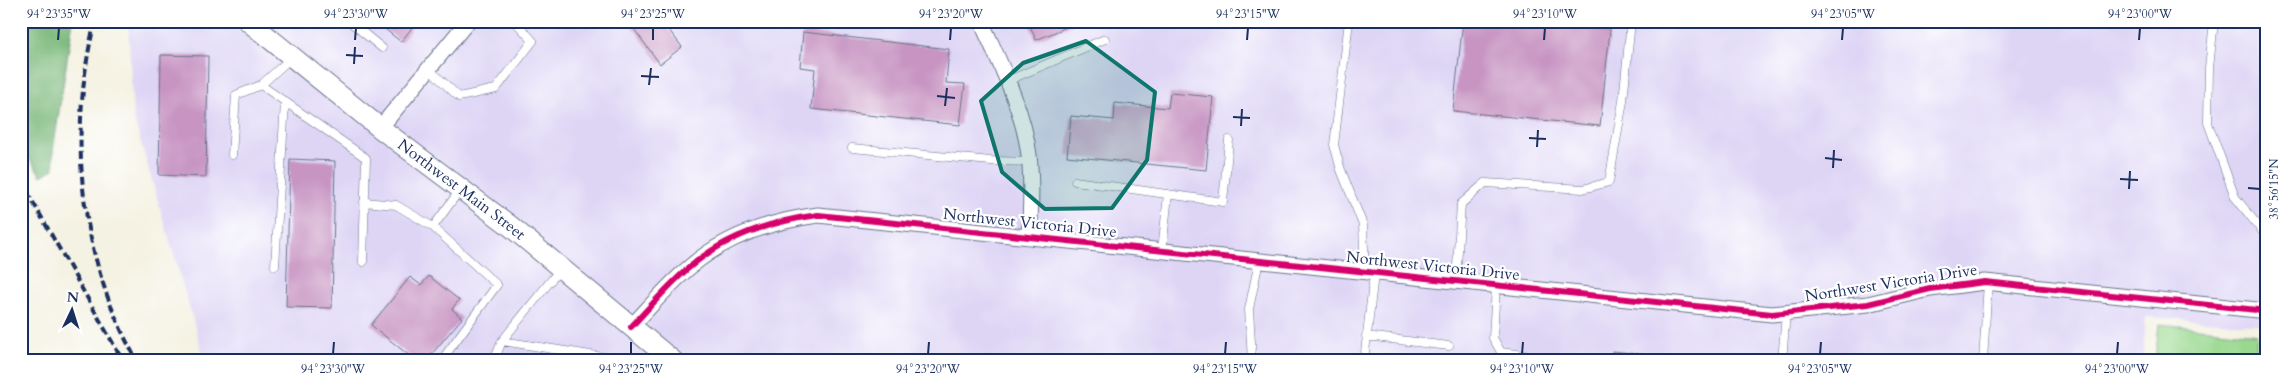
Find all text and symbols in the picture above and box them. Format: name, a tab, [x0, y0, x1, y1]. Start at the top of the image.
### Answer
text: 94°23'35"W	[27, 6, 92, 22]
text: 94°23'30"W	[324, 6, 389, 22]
text: 94°23'25"W	[621, 6, 686, 22]
text: 94°23'20"W	[919, 6, 984, 22]
text: 94°23'15"W	[1216, 6, 1281, 22]
text: 94°23'10"W	[1513, 6, 1578, 22]
text: 94°23'05"W	[1811, 6, 1876, 22]
text: 94°23'00"W	[2108, 6, 2173, 22]
street label: Northwest Main Street	[393, 134, 530, 245]
text: 38°56'15"N	[2266, 158, 2282, 219]
street label: Northwest Victoria Drive	[942, 203, 1118, 243]
street label: Northwest Victoria Drive	[1345, 246, 1521, 286]
street label: Northwest Victoria Drive	[1803, 259, 1979, 307]
north arrow	[48, 284, 98, 334]
text: N	[66, 288, 80, 307]
text: 94°23'30"W	[301, 361, 366, 377]
text: 94°23'25"W	[599, 361, 664, 377]
text: 94°23'20"W	[896, 361, 961, 377]
text: 94°23'15"W	[1193, 361, 1258, 377]
text: 94°23'10"W	[1490, 361, 1555, 377]
text: 94°23'05"W	[1788, 361, 1853, 377]
text: 94°23'00"W	[2085, 361, 2150, 377]

